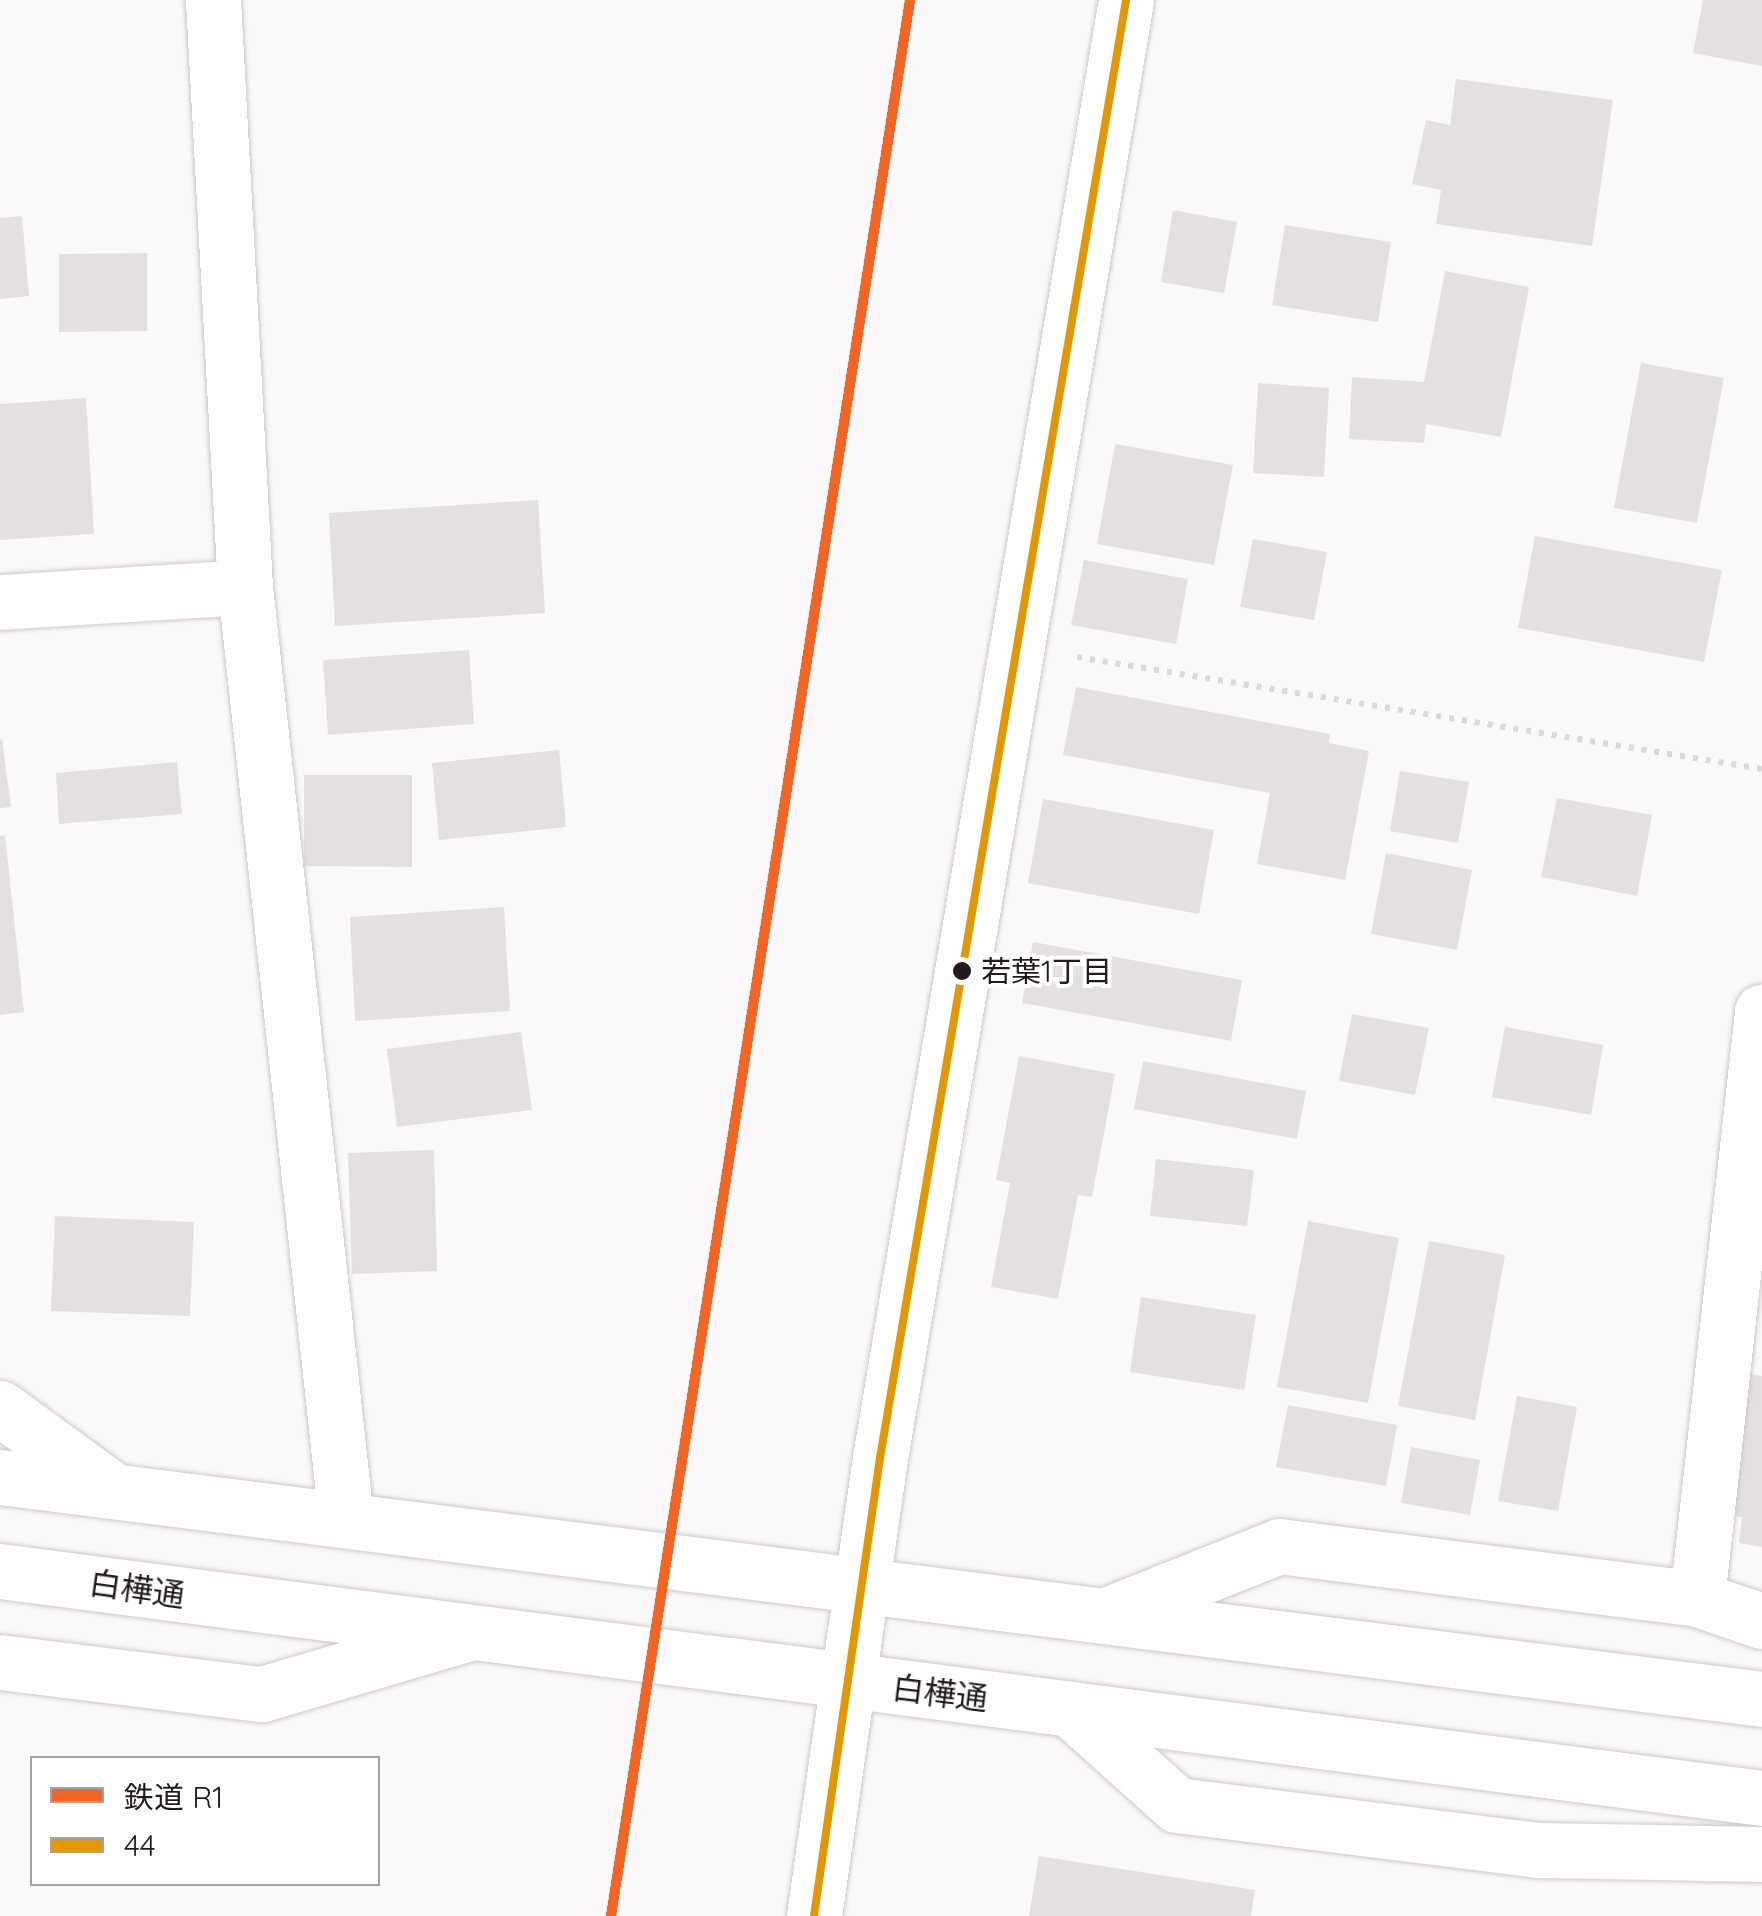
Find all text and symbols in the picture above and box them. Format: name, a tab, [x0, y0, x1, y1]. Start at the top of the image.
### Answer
place label: 若葉1丁目	[981, 953, 1112, 989]
marker: 若葉1丁目	[952, 961, 972, 981]
street label: 白樺通	[87, 1563, 187, 1615]
street label: 白樺通	[890, 1668, 990, 1718]
legend	[30, 1756, 380, 1886]
text: 鉄道 R1	[124, 1778, 223, 1816]
text: 44	[124, 1826, 156, 1864]

